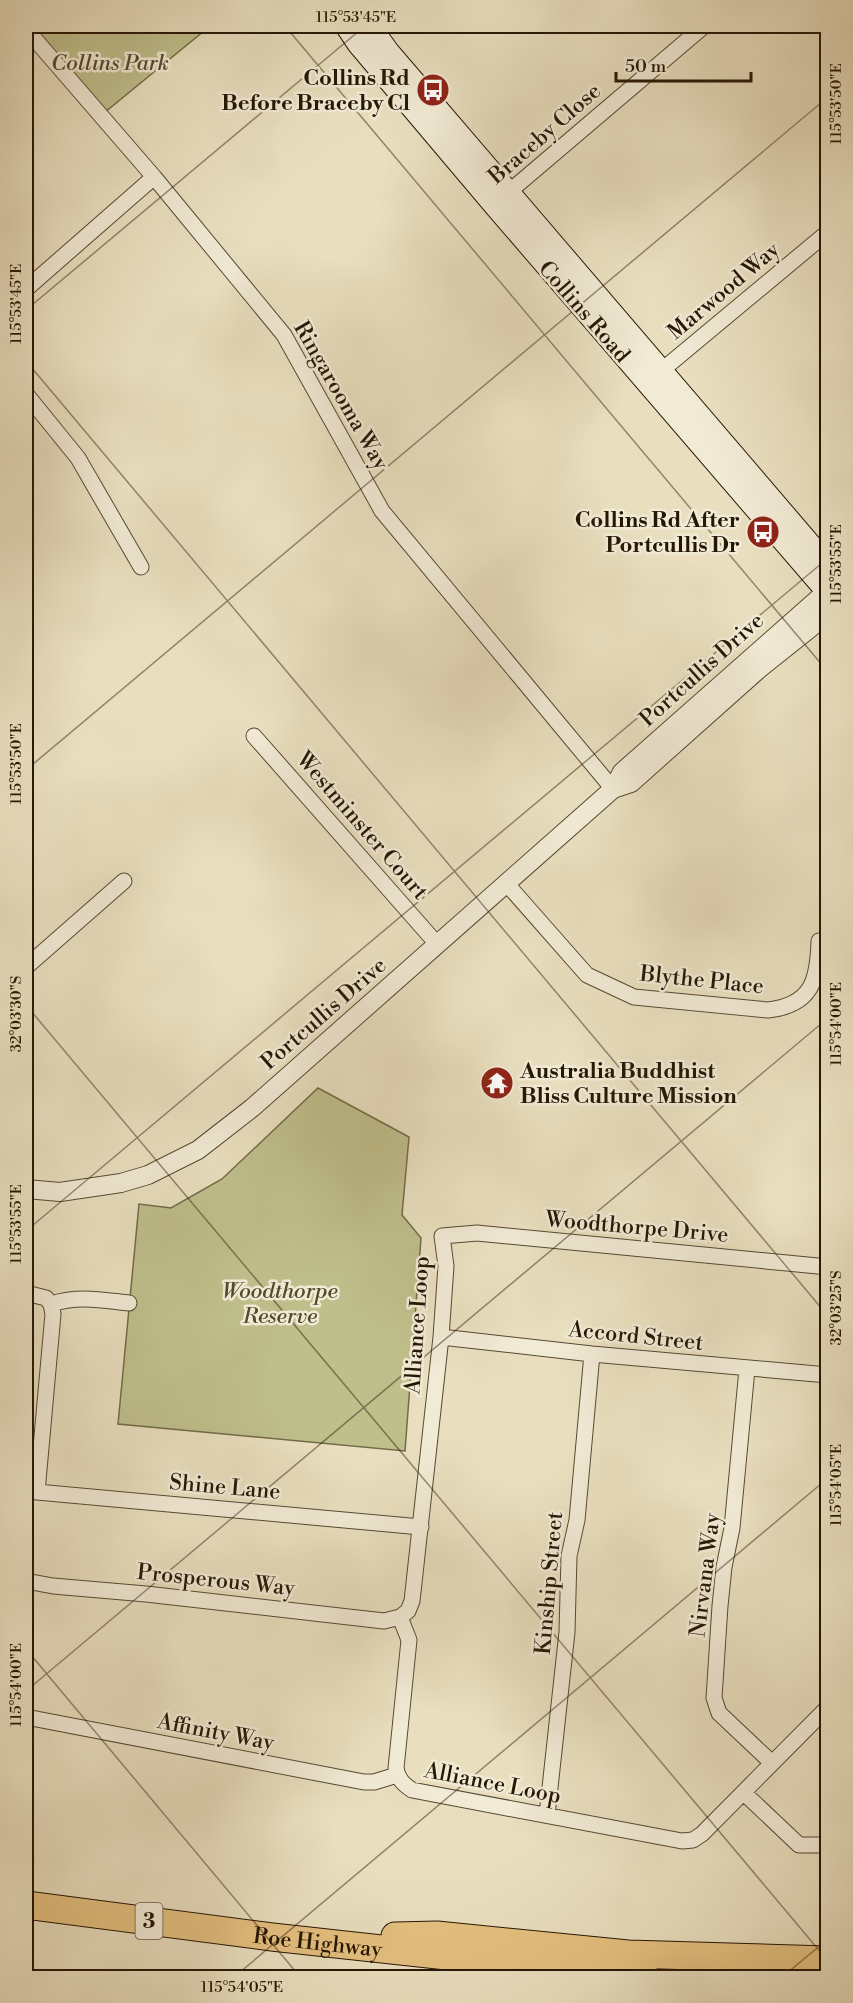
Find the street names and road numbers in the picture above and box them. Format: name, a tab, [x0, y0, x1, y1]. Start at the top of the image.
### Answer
street label: Braceby Close	[482, 78, 607, 191]
street label: Marwood Way	[662, 236, 786, 346]
street label: Collins Road	[532, 256, 636, 369]
street label: Ringarooma Way	[287, 317, 394, 475]
street label: Portcullis Drive	[634, 607, 770, 733]
street label: Westminster Court	[290, 746, 434, 906]
street label: Portcullis Drive	[256, 952, 392, 1076]
street label: Blythe Place	[638, 960, 765, 1000]
street label: Woodthorpe Drive	[543, 1206, 730, 1249]
street label: Alliance Loop	[399, 1255, 436, 1396]
street label: Accord Street	[566, 1316, 705, 1357]
street label: Shine Lane	[168, 1469, 282, 1506]
street label: Kinship Street	[530, 1510, 569, 1656]
street label: Nirvana Way	[684, 1511, 727, 1639]
street label: Prosperous Way	[136, 1559, 296, 1602]
street label: Affinity Way	[154, 1708, 277, 1757]
street label: Alliance Loop	[421, 1757, 563, 1810]
road number: 3	[136, 1903, 162, 1939]
street label: Roe Highway	[251, 1923, 384, 1964]

